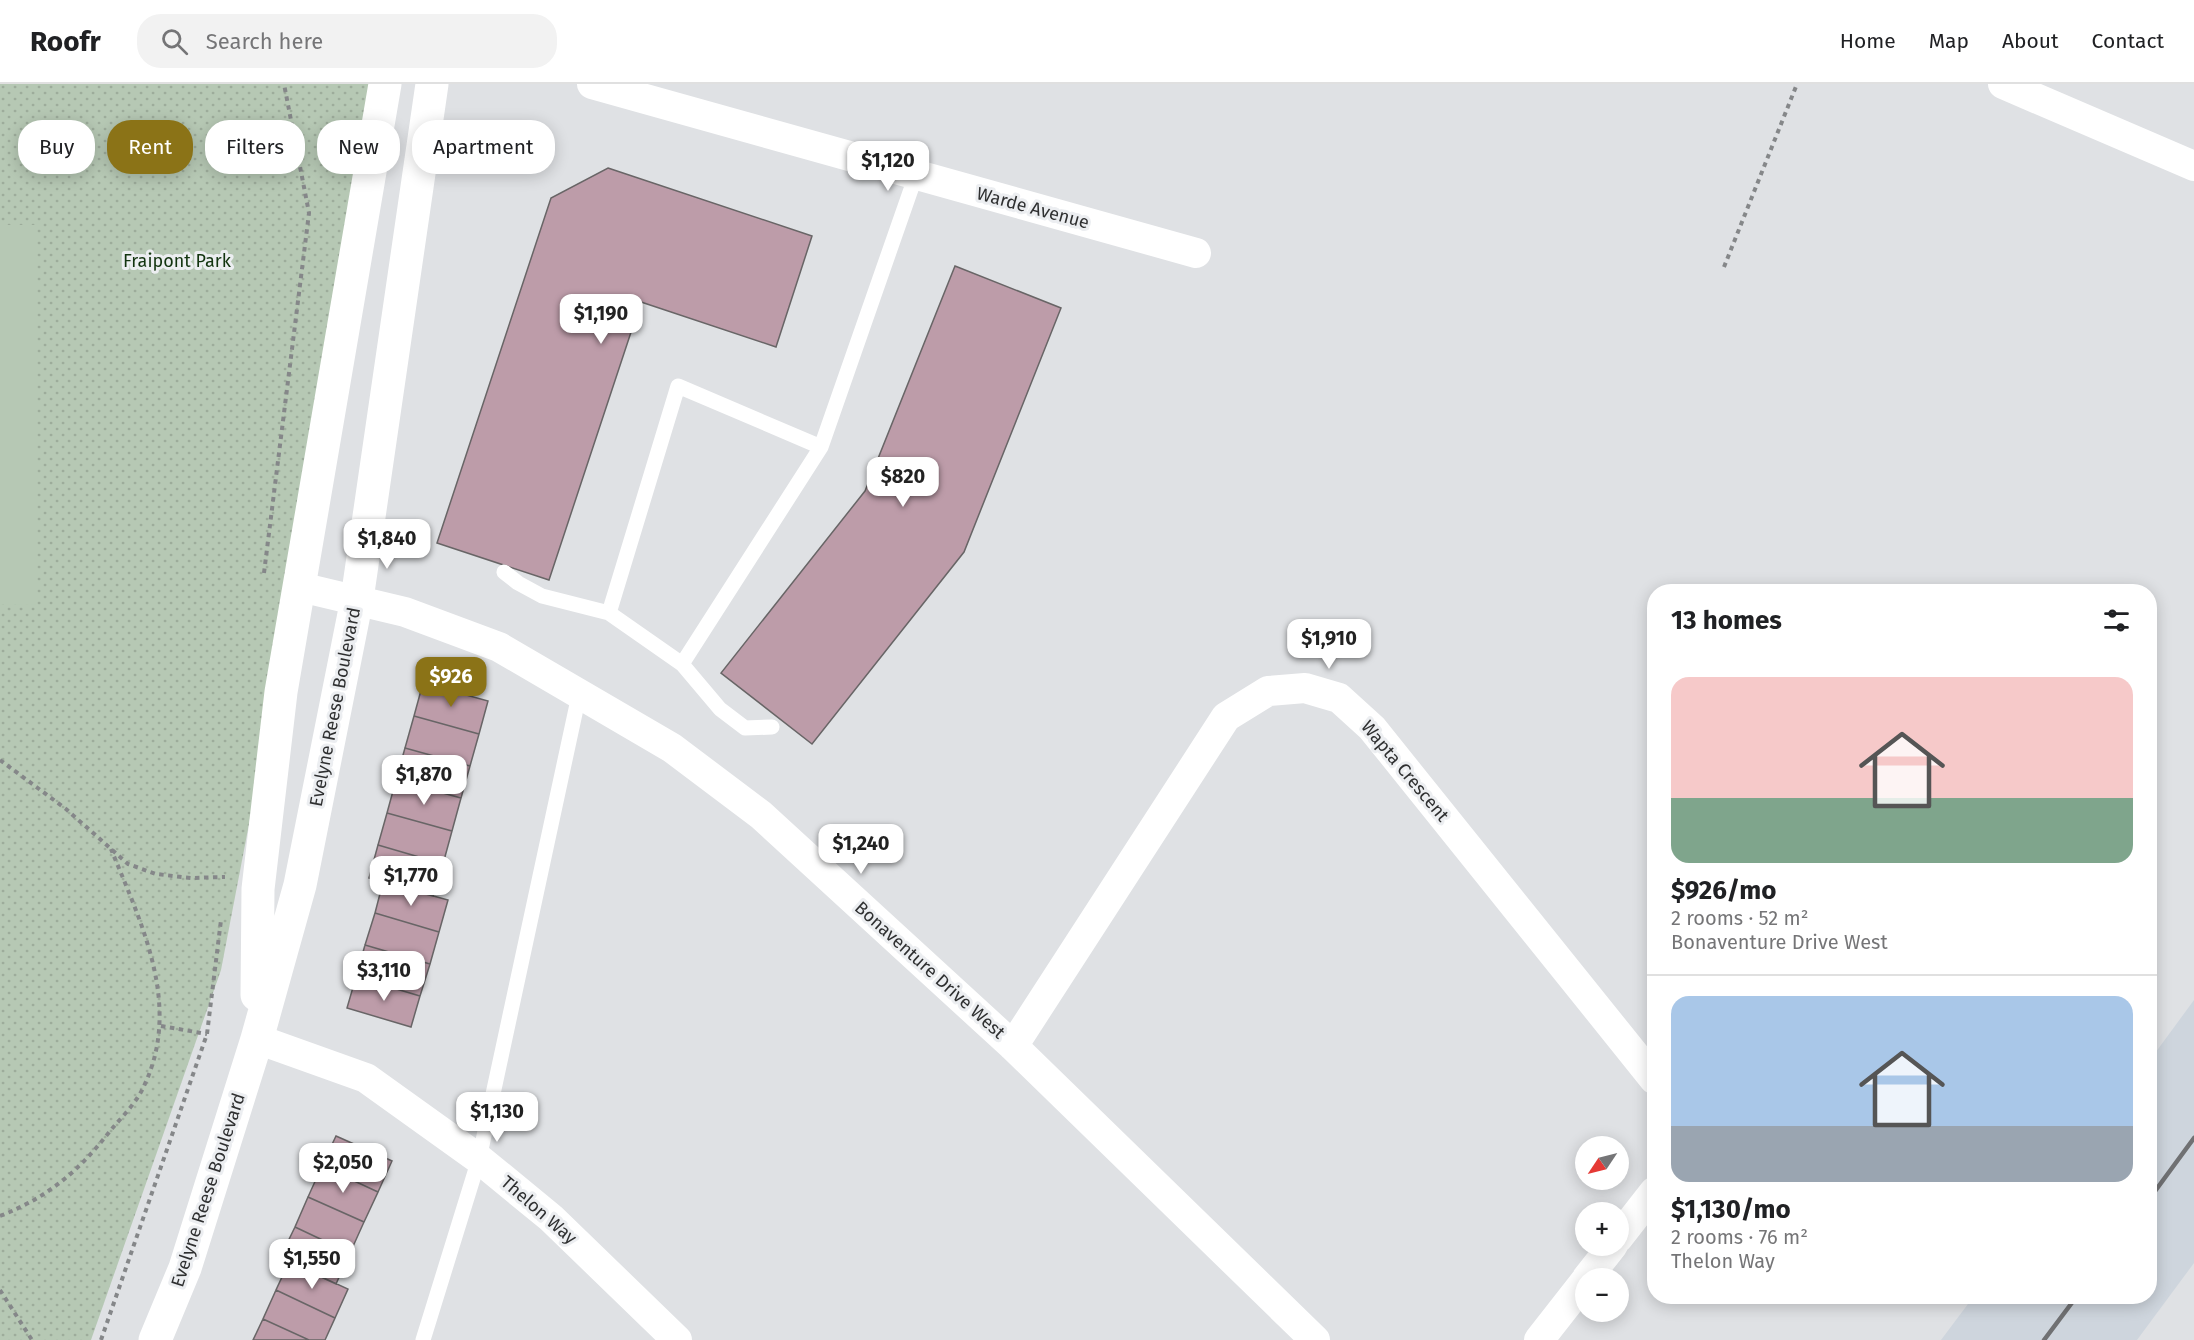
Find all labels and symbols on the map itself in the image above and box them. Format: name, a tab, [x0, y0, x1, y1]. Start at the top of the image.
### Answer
pin: $1,120	[839, 141, 937, 192]
street label: Warde Avenue	[974, 182, 1092, 234]
park label: Fraipont Park	[123, 250, 232, 272]
pin: $1,190	[552, 294, 650, 345]
pin: $820	[867, 457, 939, 508]
pin: $1,840	[338, 519, 436, 570]
street label: Evelyne Reese Boulevard	[305, 605, 365, 809]
pin: $1,910	[1280, 619, 1378, 670]
pin: $926	[415, 657, 487, 708]
street label: Wapta Crescent	[1356, 716, 1454, 826]
pin: $1,870	[375, 755, 473, 806]
pin: $1,240	[812, 824, 910, 875]
pin: $1,770	[362, 856, 460, 907]
street label: Bonaventure Drive West	[850, 897, 1010, 1044]
pin: $3,110	[335, 951, 433, 1002]
street label: Evelyne Reese Boulevard	[166, 1090, 250, 1290]
pin: $1,130	[448, 1092, 546, 1143]
north arrow	[1575, 1136, 1629, 1190]
pin: $2,050	[294, 1143, 392, 1194]
street label: Thelon Way	[497, 1171, 582, 1249]
pin: $1,550	[263, 1239, 361, 1290]

